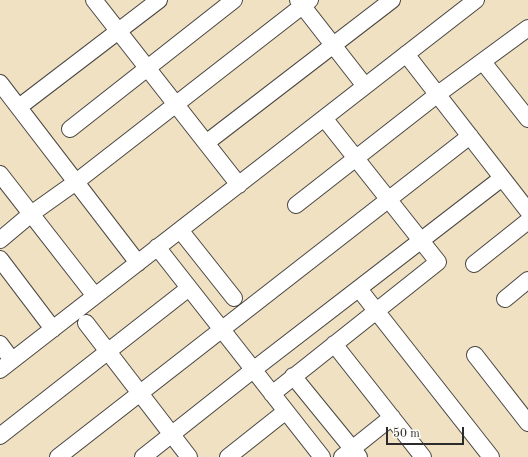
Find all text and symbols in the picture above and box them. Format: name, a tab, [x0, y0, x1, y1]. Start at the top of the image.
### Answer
scale bar	[388, 419, 466, 445]
text: 50 m	[393, 428, 420, 440]

